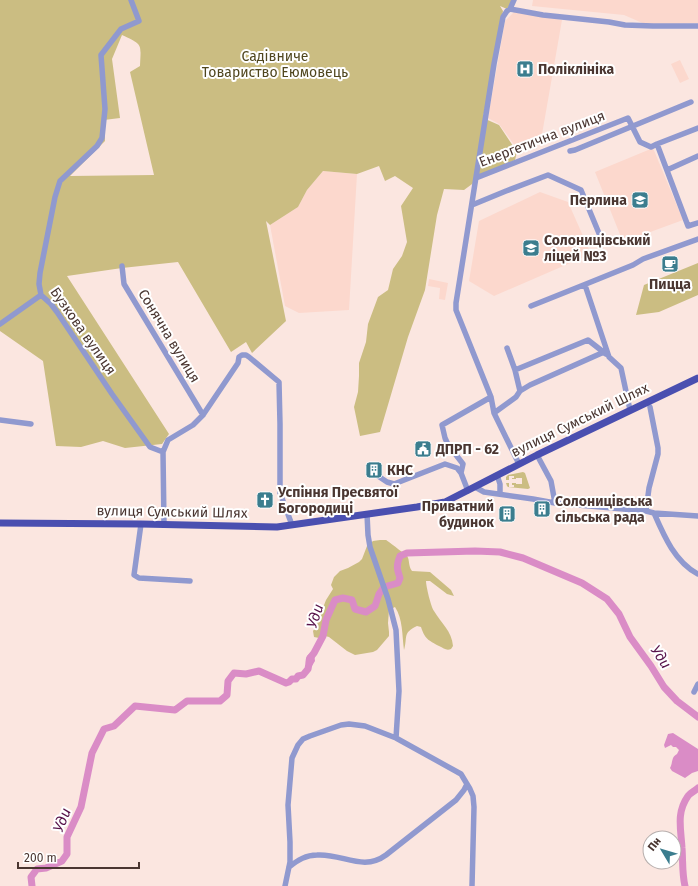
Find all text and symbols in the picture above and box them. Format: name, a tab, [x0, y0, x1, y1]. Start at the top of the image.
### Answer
park label: Садівниче Товариство Еюмовець	[202, 48, 348, 81]
hospital icon: Поліклініка	[515, 59, 535, 79]
place label: Поліклініка	[538, 61, 614, 78]
street label: Енергетична вулиця	[477, 107, 607, 171]
school or university icon: Перлина	[630, 190, 650, 210]
place label: Перлина	[570, 192, 627, 209]
place label: Солоницівський ліцей №3	[544, 232, 651, 265]
school or university icon: Солоницівський ліцей №3	[521, 238, 541, 258]
cafe icon: Пицца	[660, 254, 680, 274]
place label: Пицца	[649, 276, 691, 293]
street label: Бузкова вулиця	[46, 284, 120, 378]
street label: Сонячна вулиця	[134, 286, 204, 386]
street label: вулиця Сумський Шлях	[508, 379, 652, 461]
public building icon: ДПРП - 62	[413, 439, 433, 459]
place label: ДПРП - 62	[435, 441, 499, 458]
building icon: КНС	[364, 460, 384, 480]
place label: КНС	[387, 462, 413, 479]
place label: Успіння Пресвятої Богородиці	[277, 484, 399, 517]
church icon: Успіння Пресвятої Богородиці	[255, 490, 275, 510]
place label: Солоницівська сільська рада	[555, 493, 653, 526]
place label: Приватний будинок	[422, 498, 494, 531]
building icon: Солоницівська сільська рада	[532, 499, 552, 519]
street label: вулиця Сумський Шлях	[96, 502, 248, 522]
building icon: Приватний будинок	[497, 504, 517, 524]
water label: Уди	[303, 602, 327, 630]
water label: Уди	[647, 642, 675, 672]
water label: Уди	[49, 805, 75, 835]
north arrow	[642, 830, 682, 870]
text: Пн	[645, 835, 664, 854]
scale bar	[18, 844, 139, 870]
text: 200 m	[24, 851, 57, 865]

